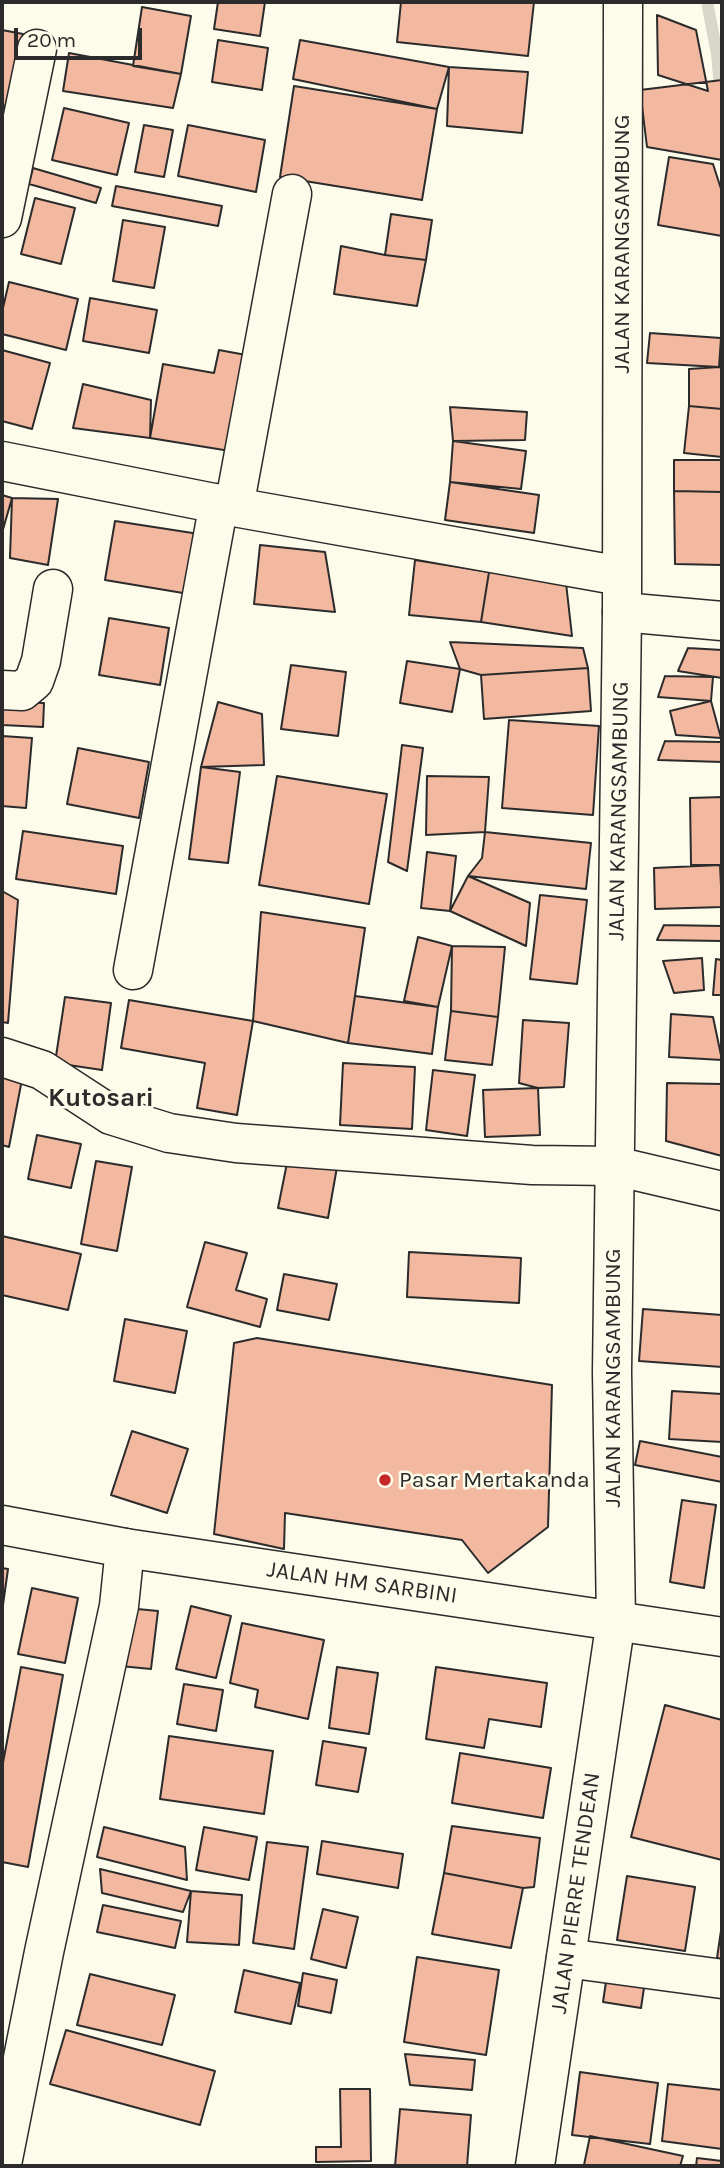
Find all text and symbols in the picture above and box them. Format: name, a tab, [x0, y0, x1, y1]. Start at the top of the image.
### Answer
scale bar	[18, 14, 145, 58]
text: 20 m	[27, 28, 76, 52]
street label: JALAN KARANGSAMBUNG	[608, 114, 636, 374]
street label: JALAN KARANGSAMBUNG	[603, 681, 635, 941]
district label: Kutosari	[48, 1083, 154, 1115]
street label: JALAN KARANGSAMBUNG	[599, 1248, 627, 1508]
place label: Pasar Mertakanda	[399, 1466, 590, 1494]
marker: Pasar Mertakanda	[377, 1472, 393, 1488]
street label: JALAN HM SARBINI	[265, 1556, 459, 1610]
street label: JALAN PIERRE TENDEAN	[545, 1770, 607, 2016]

